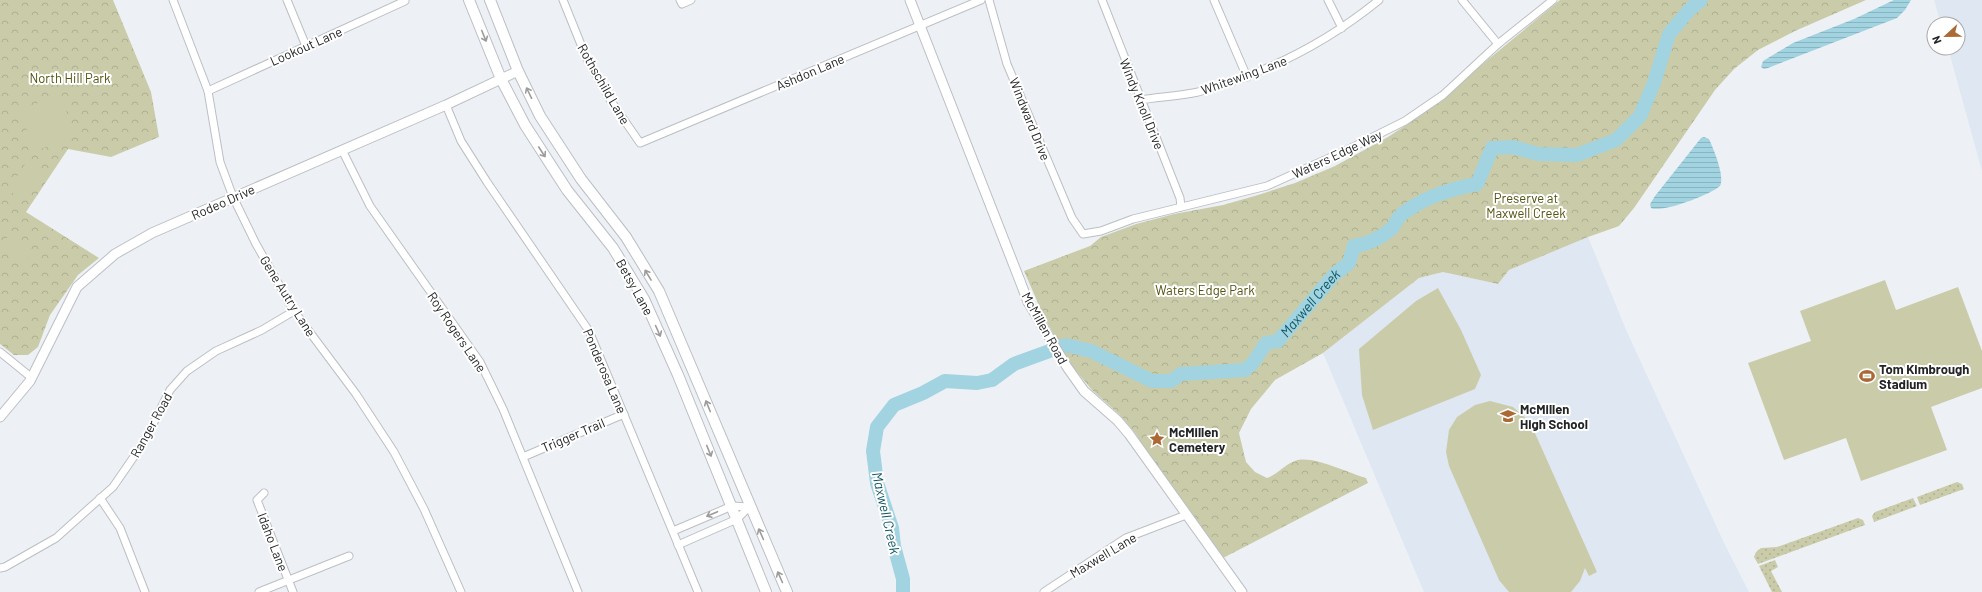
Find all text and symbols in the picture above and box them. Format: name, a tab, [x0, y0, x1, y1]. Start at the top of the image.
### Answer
north arrow	[1926, 16, 1966, 56]
street label: Lookout Lane	[268, 23, 345, 69]
one-way arrow	[480, 30, 488, 42]
text: N	[1929, 34, 1944, 46]
street label: Rothschild Lane	[574, 41, 634, 127]
street label: Ashdon Lane	[773, 50, 847, 94]
street label: Whitewing Lane	[1199, 52, 1289, 98]
street label: Windy Knoll Drive	[1116, 56, 1168, 152]
park label: North Hill Park	[29, 70, 111, 86]
street label: Windward Drive	[1006, 75, 1054, 163]
one-way arrow	[525, 88, 532, 100]
street label: Waters Edge Way	[1290, 126, 1384, 182]
one-way arrow	[539, 146, 547, 158]
street label: Rodeo Drive	[189, 181, 257, 223]
park label: Preserve at Maxwell Creek	[1486, 190, 1566, 221]
street label: Gene Autry Lane	[257, 253, 319, 340]
street label: Betsy Lane	[613, 256, 657, 318]
water label: Maxwell Creek	[1276, 265, 1343, 340]
one-way arrow	[644, 269, 652, 281]
park label: Waters Edge Park	[1155, 282, 1255, 298]
street label: Roy Rogers Lane	[424, 289, 490, 375]
street label: McMillen Road	[1019, 289, 1071, 367]
one-way arrow	[655, 325, 662, 337]
street label: Ponderosa Lane	[580, 326, 630, 416]
place label: Tom Kimbrough Stadium	[1879, 361, 1969, 392]
sports icon: Tom Kimbrough Stadium	[1858, 367, 1876, 385]
street label: Ranger Road	[127, 390, 175, 460]
one-way arrow	[704, 400, 711, 412]
place label: McMillen High School	[1520, 401, 1588, 432]
school or university icon: McMillen High School	[1499, 407, 1517, 425]
street label: Trigger Trail	[539, 414, 607, 456]
place label: McMillen Cemetery	[1169, 424, 1226, 455]
place icon: McMillen Cemetery	[1148, 430, 1166, 448]
one-way arrow	[706, 444, 713, 456]
water label: Maxwell Creek	[869, 470, 904, 556]
street label: Idaho Lane	[254, 510, 292, 574]
one-way arrow	[707, 511, 719, 519]
one-way arrow	[757, 528, 765, 540]
street label: Maxwell Lane	[1067, 529, 1139, 581]
one-way arrow	[776, 571, 783, 583]

